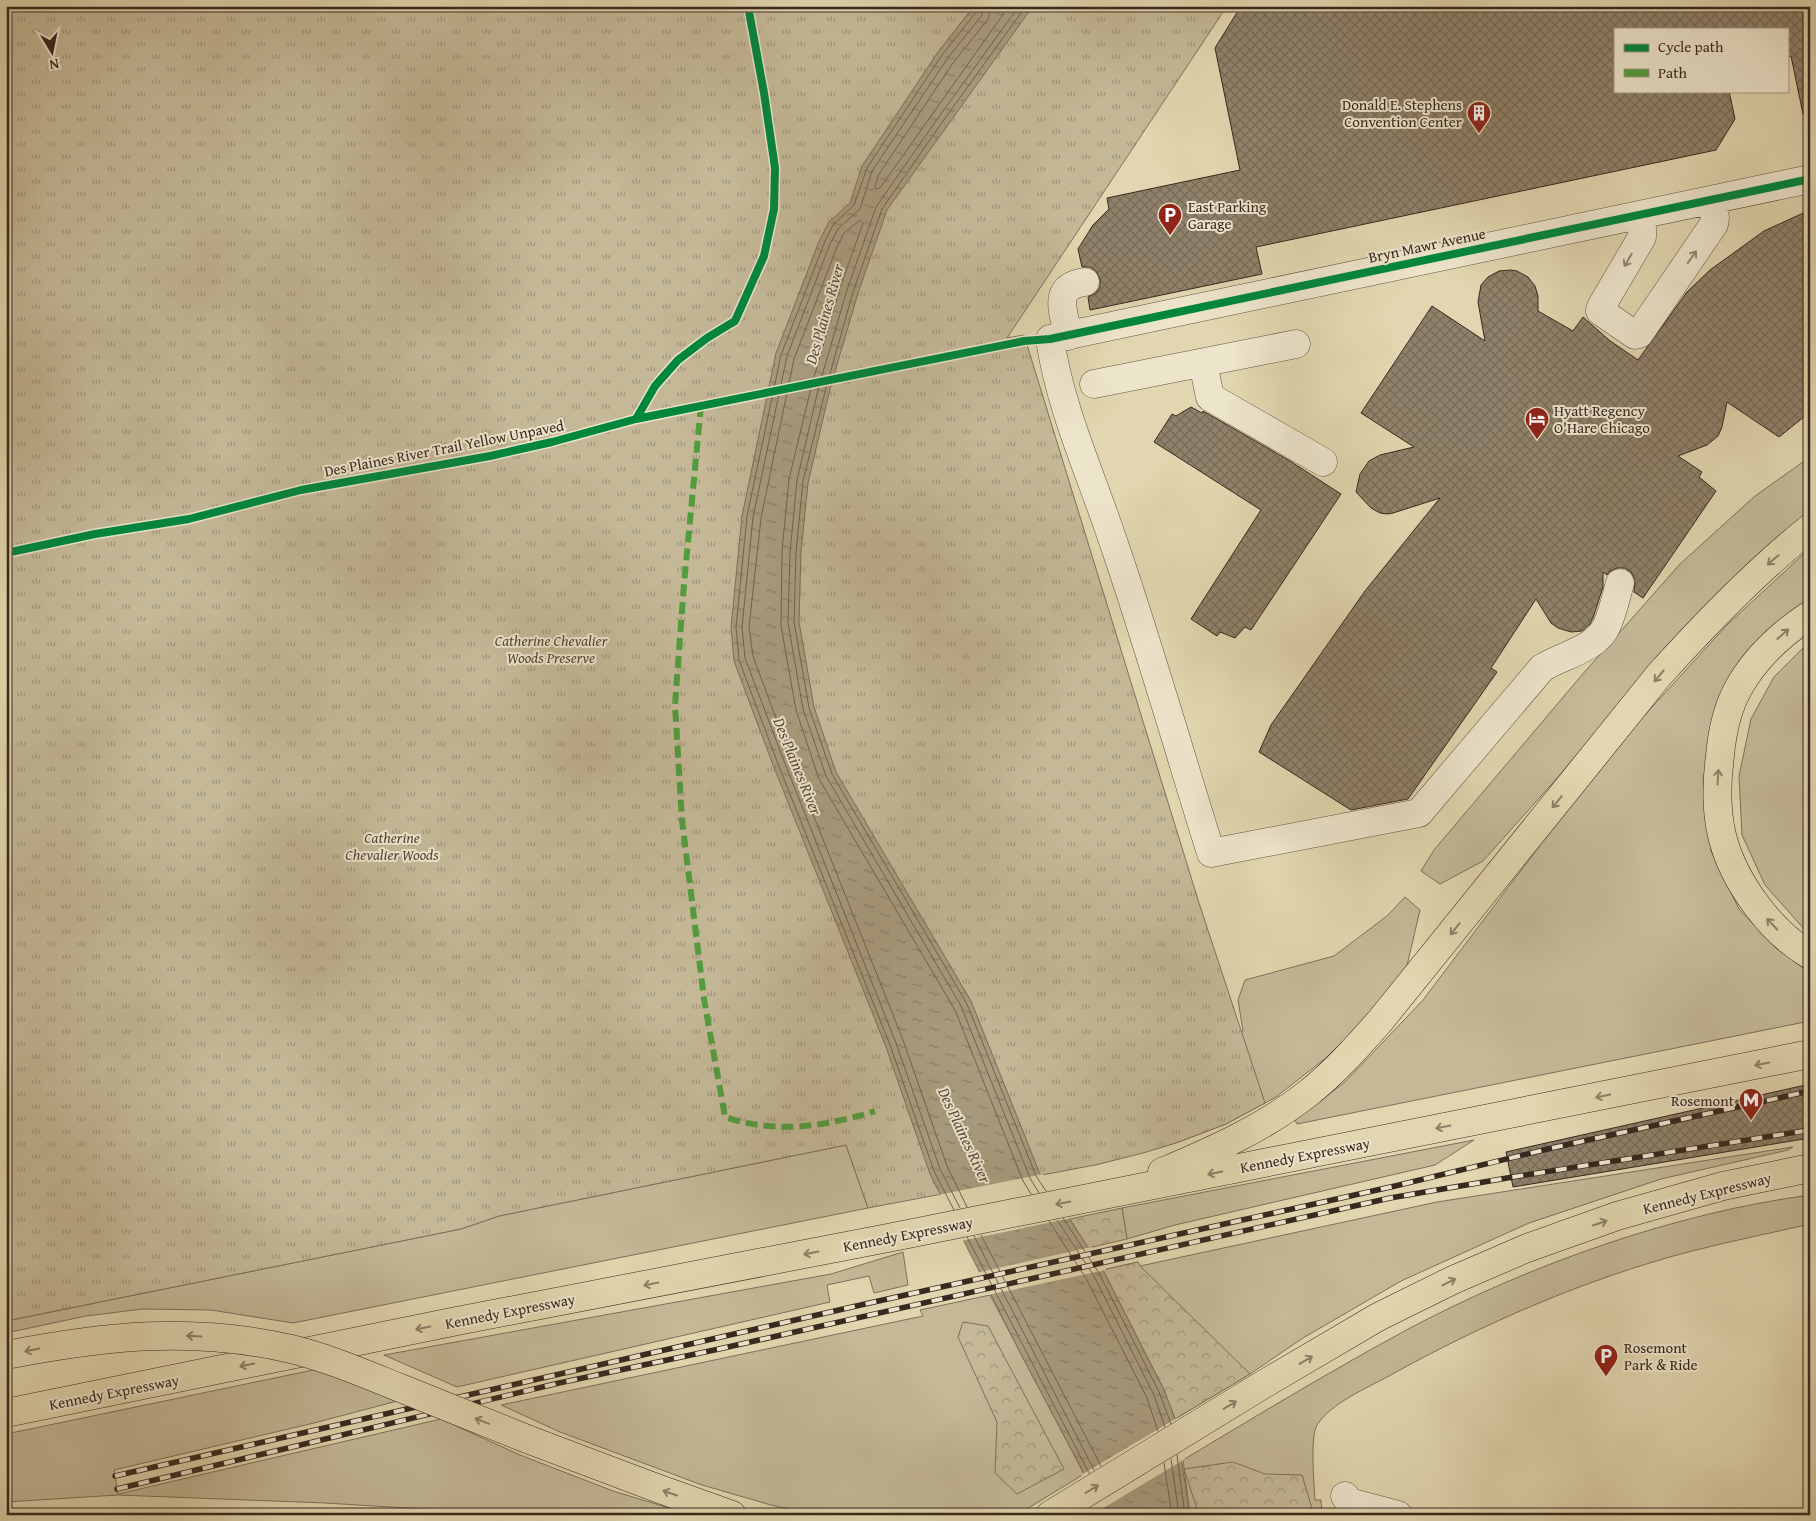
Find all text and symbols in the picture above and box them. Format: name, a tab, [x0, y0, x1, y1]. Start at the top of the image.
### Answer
north arrow	[28, 28, 78, 78]
legend	[1614, 28, 1788, 92]
text: Cycle path	[1658, 36, 1724, 57]
text: N	[47, 54, 61, 76]
text: Path	[1658, 62, 1687, 83]
place label: Donald E. Stephens Convention Center	[1342, 94, 1462, 132]
building icon: Donald E. Stephens Convention Center	[1466, 100, 1492, 134]
place label: East Parking Garage	[1188, 196, 1267, 234]
parking icon: East Parking Garage	[1157, 202, 1183, 236]
street label: Bryn Mawr Avenue	[1366, 222, 1488, 268]
one-way arrow	[1687, 250, 1697, 264]
one-way arrow	[1623, 253, 1633, 267]
water label: Des Plaines River	[798, 260, 850, 368]
place label: Hyatt Regency O'Hare Chicago	[1554, 400, 1650, 438]
hotel icon: Hyatt Regency O'Hare Chicago	[1524, 406, 1550, 440]
street label: Des Plaines River Trail Yellow Unpaved	[322, 414, 566, 482]
one-way arrow	[1766, 554, 1779, 566]
one-way arrow	[1777, 628, 1790, 640]
park label: Catherine Chevalier Woods Preserve	[495, 630, 608, 668]
one-way arrow	[1653, 669, 1664, 682]
water label: Des Plaines River	[767, 713, 829, 819]
one-way arrow	[1713, 769, 1722, 785]
one-way arrow	[1551, 795, 1562, 808]
park label: Catherine Chevalier Woods	[345, 827, 439, 865]
one-way arrow	[1766, 918, 1778, 931]
one-way arrow	[1450, 922, 1460, 936]
one-way arrow	[1754, 1059, 1770, 1069]
water label: Des Plaines River	[932, 1082, 998, 1188]
metro station icon: Rosemont	[1738, 1087, 1764, 1121]
place label: Rosemont	[1671, 1090, 1735, 1111]
one-way arrow	[1595, 1091, 1611, 1101]
one-way arrow	[1436, 1123, 1452, 1133]
street label: Kennedy Expressway	[1238, 1132, 1372, 1178]
street label: Kennedy Expressway	[1641, 1167, 1774, 1219]
one-way arrow	[1208, 1168, 1224, 1178]
one-way arrow	[1055, 1199, 1071, 1208]
street label: Kennedy Expressway	[841, 1211, 975, 1257]
one-way arrow	[1591, 1217, 1607, 1227]
one-way arrow	[803, 1249, 819, 1258]
one-way arrow	[1441, 1277, 1456, 1287]
one-way arrow	[644, 1279, 660, 1289]
street label: Kennedy Expressway	[443, 1288, 577, 1334]
one-way arrow	[416, 1324, 432, 1333]
one-way arrow	[186, 1331, 202, 1341]
place label: Rosemont Park & Ride	[1624, 1337, 1698, 1375]
parking icon: Rosemont Park & Ride	[1593, 1343, 1619, 1377]
one-way arrow	[25, 1345, 41, 1355]
one-way arrow	[1298, 1354, 1312, 1364]
one-way arrow	[239, 1361, 255, 1370]
street label: Kennedy Expressway	[47, 1369, 181, 1415]
one-way arrow	[1223, 1399, 1237, 1409]
one-way arrow	[475, 1416, 490, 1425]
one-way arrow	[1084, 1484, 1098, 1494]
one-way arrow	[662, 1488, 678, 1497]

